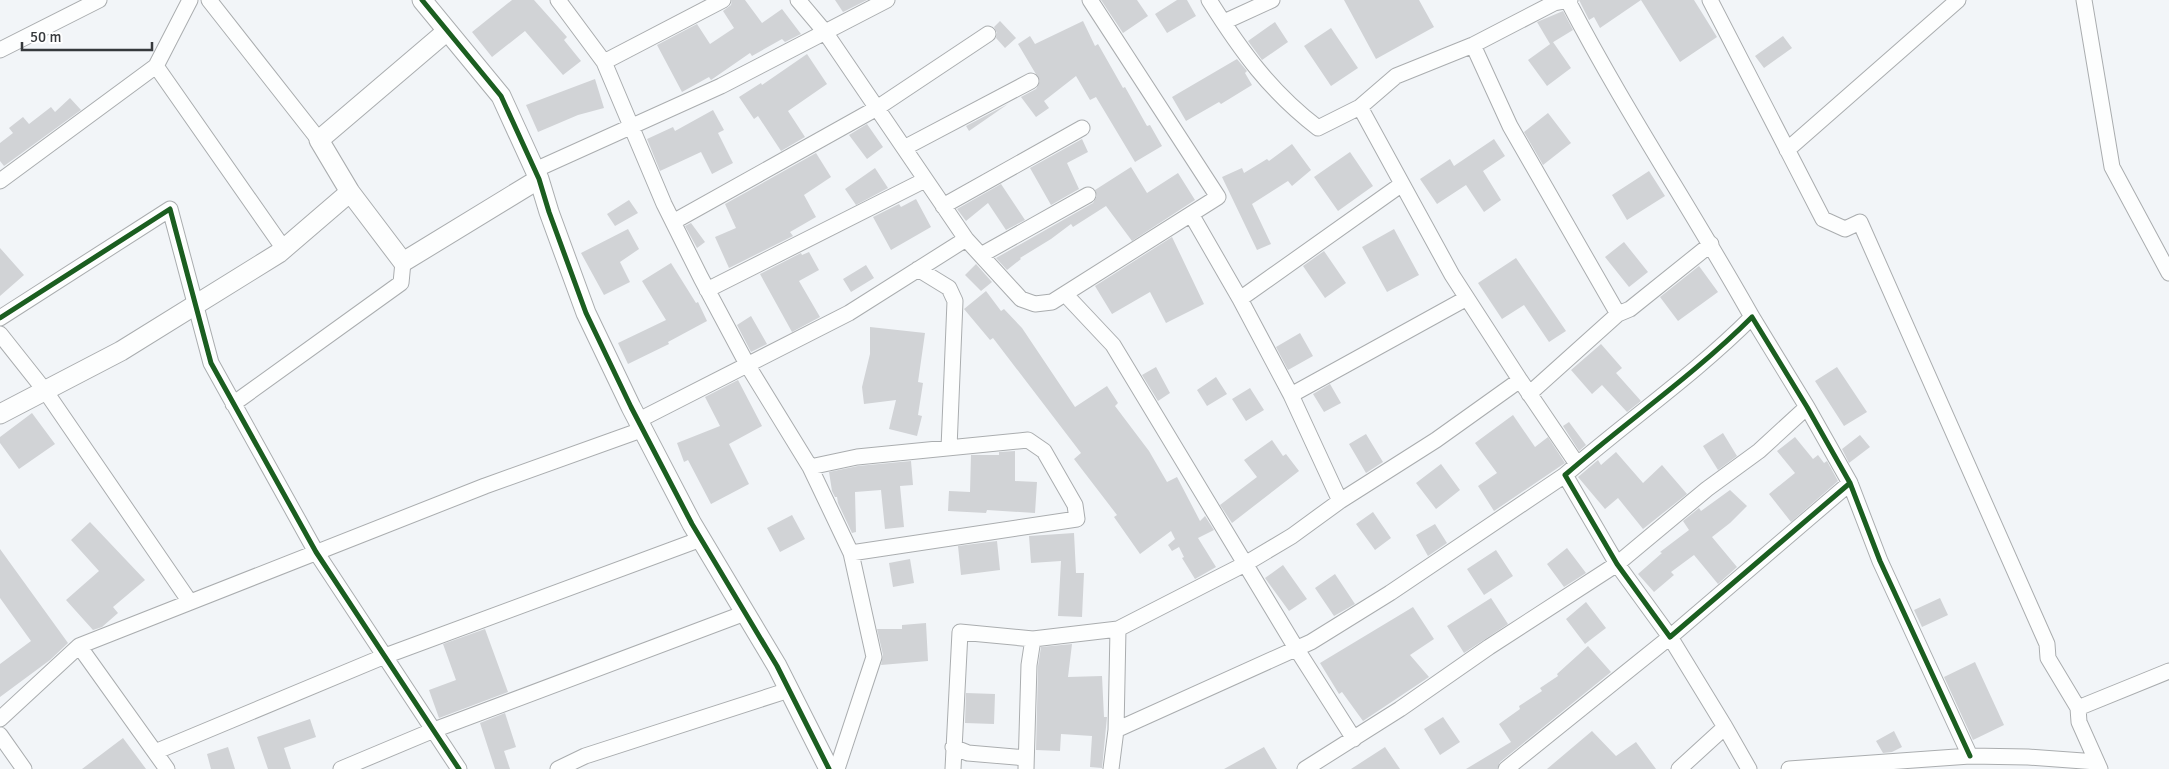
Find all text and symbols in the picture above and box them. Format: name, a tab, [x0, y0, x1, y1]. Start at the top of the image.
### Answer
scale bar	[22, 20, 152, 52]
text: 50 m	[30, 28, 61, 46]

